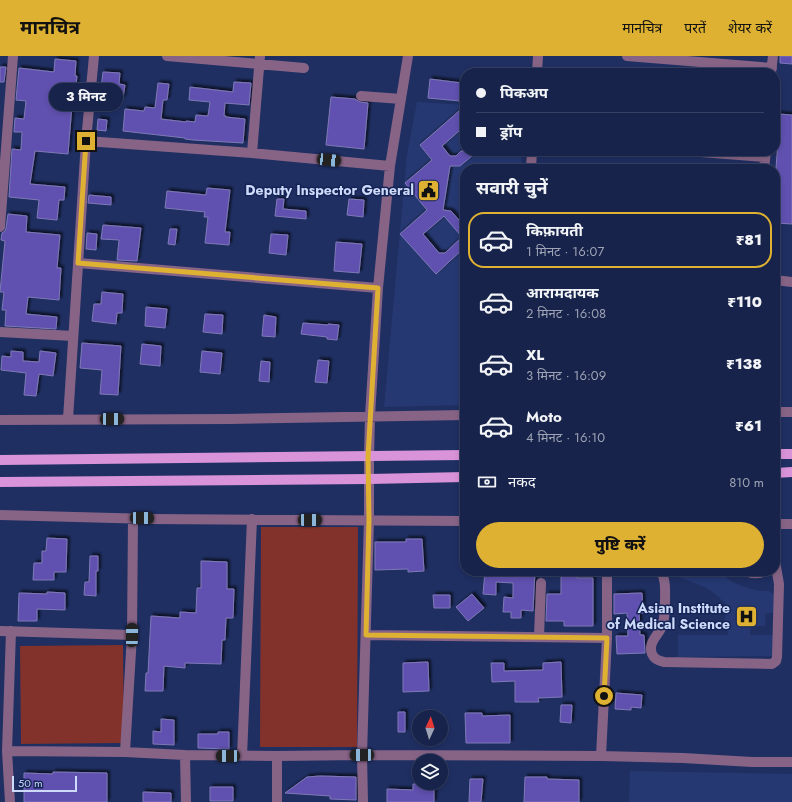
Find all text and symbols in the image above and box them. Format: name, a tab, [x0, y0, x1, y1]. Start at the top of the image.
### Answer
text: मानचित्र	[20, 14, 80, 41]
text: मानचित्र	[622, 18, 662, 38]
text: परतें	[684, 18, 706, 38]
text: शेयर करें	[728, 18, 772, 38]
text: पिकअप	[500, 82, 548, 104]
callout: 3 मिनट	[49, 83, 123, 111]
text: 3 मिनट	[66, 87, 106, 106]
text: ड्रॉप	[500, 121, 522, 143]
route end	[77, 132, 95, 150]
car	[316, 153, 342, 167]
text: सवारी चुनें	[476, 175, 548, 201]
public building icon: Deputy Inspector General	[416, 177, 442, 203]
place label: Deputy Inspector General	[245, 180, 414, 200]
text: किफ़ायती	[526, 220, 583, 242]
icon: car	[478, 222, 514, 258]
text: ₹81	[736, 229, 762, 251]
text: 1 मिनट · 16:07	[526, 242, 604, 261]
text: आरामदायक	[526, 282, 599, 304]
icon: car	[478, 284, 514, 320]
text: ₹110	[727, 291, 762, 313]
text: 2 मिनट · 16:08	[526, 304, 606, 323]
text: XL	[526, 344, 544, 366]
icon: car	[478, 346, 514, 382]
text: ₹138	[726, 353, 762, 375]
text: 3 मिनट · 16:09	[526, 366, 606, 385]
text: Moto	[526, 406, 562, 428]
icon: car	[478, 408, 514, 444]
car	[100, 413, 124, 425]
text: ₹61	[735, 415, 762, 437]
text: 4 मिनट · 16:10	[526, 428, 605, 447]
icon: cash	[476, 471, 498, 493]
text: नकद	[508, 471, 536, 493]
text: 810 m	[729, 473, 764, 492]
car	[130, 512, 154, 524]
car	[298, 514, 322, 526]
button: पुष्टि करें	[476, 522, 764, 568]
place label: Asian Institute of Medical Science	[607, 598, 730, 634]
hospital icon: Asian Institute of Medical Science	[733, 603, 759, 629]
car	[126, 623, 138, 647]
route start	[595, 687, 613, 705]
north arrow	[412, 710, 448, 746]
map controls	[412, 710, 448, 790]
car	[350, 749, 374, 761]
car	[216, 750, 240, 762]
button: layers	[412, 754, 448, 790]
scale bar	[12, 774, 77, 793]
text: 50 m	[18, 775, 43, 791]

